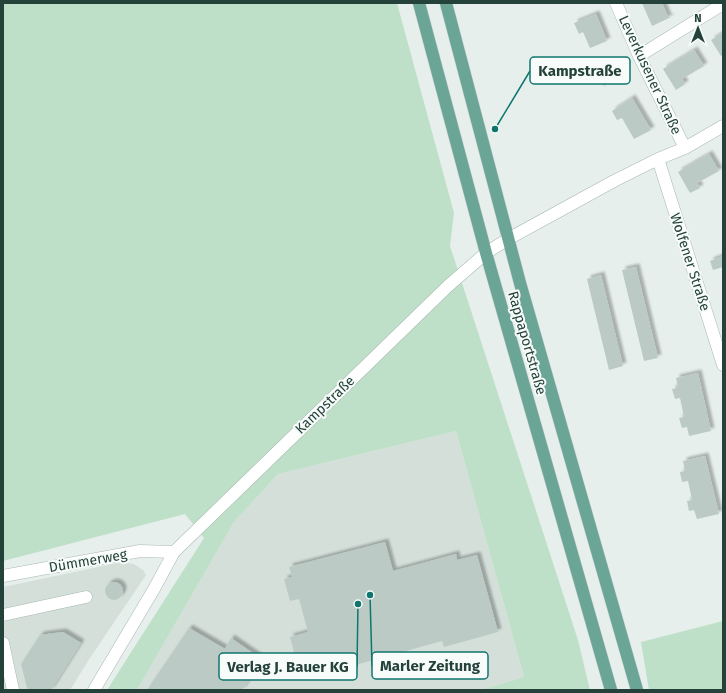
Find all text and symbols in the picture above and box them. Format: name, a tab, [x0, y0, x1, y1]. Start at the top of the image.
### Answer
north arrow	[678, 8, 718, 48]
text: N	[694, 12, 702, 25]
street label: Leverkusener Straße	[615, 13, 685, 137]
callout: Kampstraße	[530, 57, 630, 84]
text: Kampstraße	[538, 62, 622, 80]
street label: Wolfener Straße	[666, 211, 714, 313]
street label: Rappaportstraße	[504, 289, 550, 397]
street label: Kampstraße	[292, 372, 358, 438]
street label: Dümmerweg	[48, 546, 129, 576]
callout: Marler Zeitung	[372, 652, 488, 679]
callout: Verlag J. Bauer KG	[219, 653, 357, 680]
text: Marler Zeitung	[380, 657, 481, 675]
text: Verlag J. Bauer KG	[226, 658, 349, 676]

